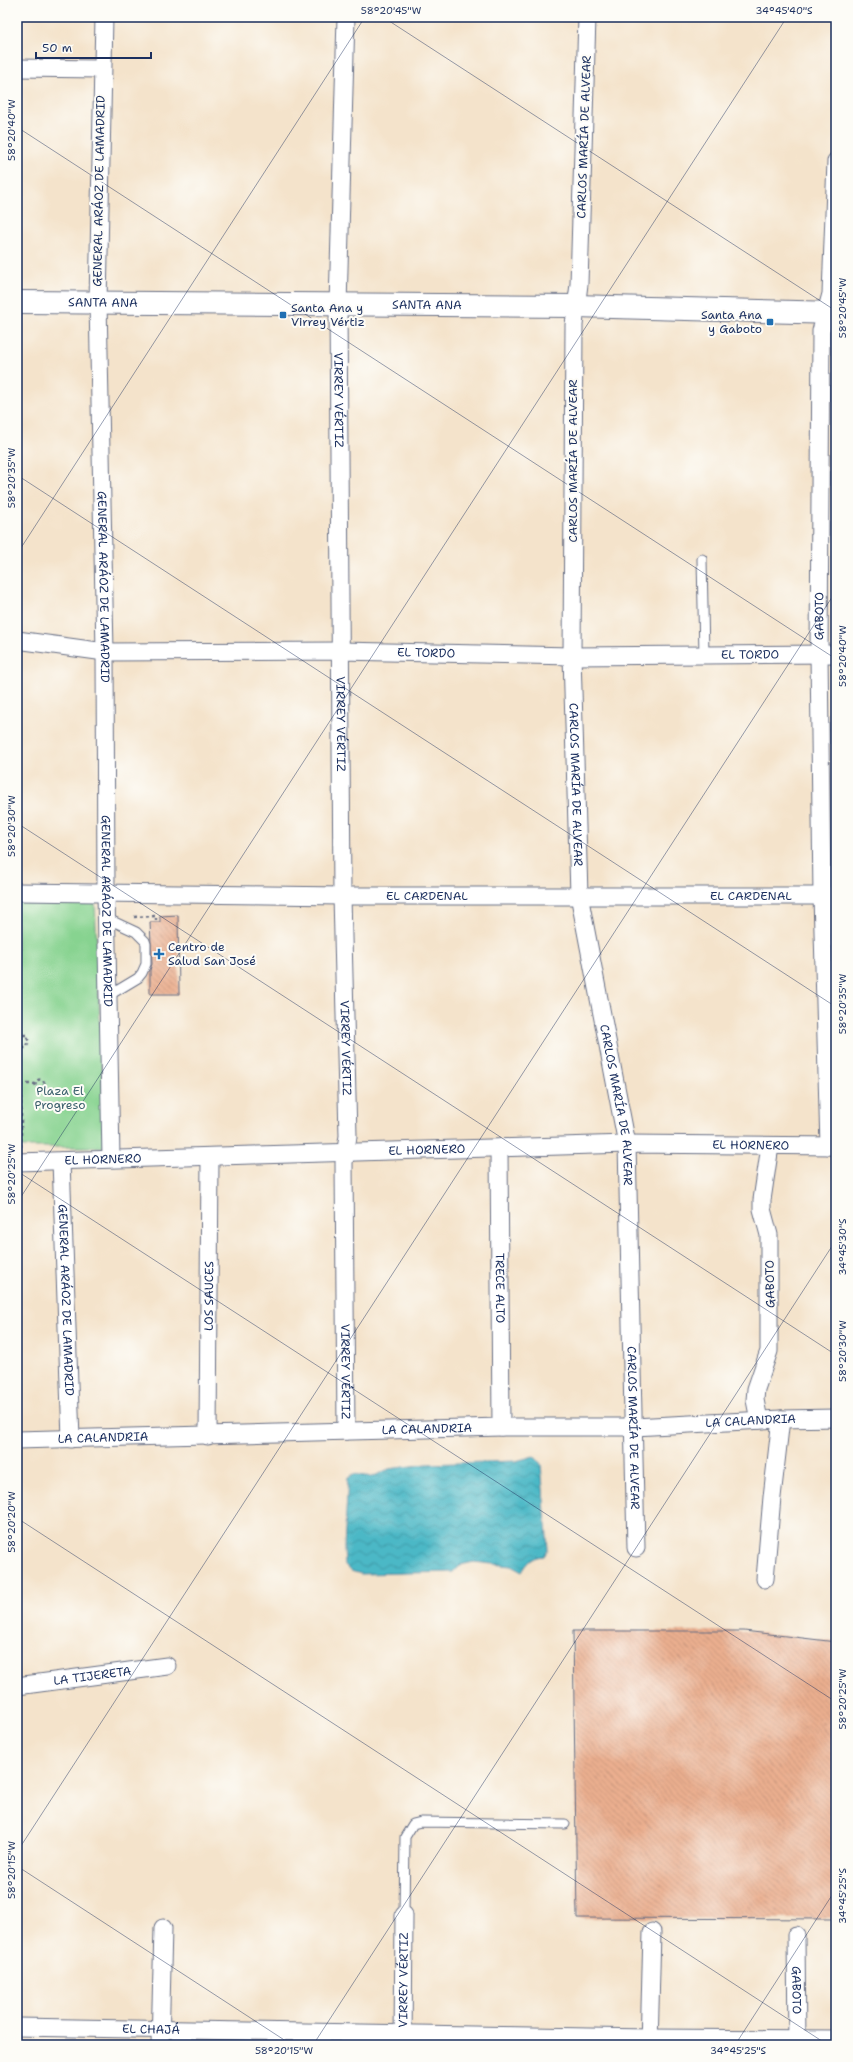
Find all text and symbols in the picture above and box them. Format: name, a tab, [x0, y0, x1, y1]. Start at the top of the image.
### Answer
text: 58°20'45"W	[361, 4, 422, 17]
text: 34°45'40"S	[755, 4, 813, 17]
scale bar	[36, 34, 151, 60]
text: 50 m	[42, 40, 72, 56]
street label: CARLOS MARÍA DE ALVEAR	[573, 55, 595, 219]
street label: GENERAL ARÁOZ DE LAMADRID	[89, 95, 109, 287]
text: 58°20'40"W	[5, 99, 18, 161]
text: 58°20'45"W	[836, 277, 849, 338]
street label: SANTA ANA	[68, 294, 138, 311]
street label: SANTA ANA	[392, 297, 462, 313]
place label: Santa Ana y Virrey Vértiz	[291, 300, 365, 330]
place label: Santa Ana y Gaboto	[701, 307, 763, 337]
marker: Santa Ana y Virrey Vértiz	[278, 310, 288, 320]
marker: Santa Ana y Gaboto	[765, 317, 775, 327]
street label: VIRREY VÉRTIZ	[330, 352, 347, 448]
street label: CARLOS MARÍA DE ALVEAR	[565, 379, 581, 543]
text: 58°20'35"W	[5, 447, 18, 508]
street label: GENERAL ARÁOZ DE LAMADRID	[94, 491, 113, 683]
street label: GABOTO	[811, 592, 827, 640]
text: 58°20'40"W	[836, 625, 849, 687]
street label: EL TORDO	[397, 644, 455, 661]
street label: EL TORDO	[721, 646, 779, 663]
street label: VIRREY VÉRTIZ	[333, 676, 349, 772]
street label: CARLOS MARÍA DE ALVEAR	[565, 703, 586, 866]
text: 58°20'30"W	[5, 795, 18, 857]
street label: GENERAL ARÁOZ DE LAMADRID	[98, 815, 116, 1007]
street label: EL CARDENAL	[386, 888, 468, 904]
street label: EL CARDENAL	[710, 888, 792, 904]
place label: Centro de Salud San José	[168, 939, 256, 969]
marker: Centro de Salud San José	[153, 948, 165, 960]
text: 58°20'35"W	[836, 973, 849, 1034]
street label: VIRREY VÉRTIZ	[337, 1000, 355, 1096]
street label: CARLOS MARÍA DE ALVEAR	[596, 1023, 636, 1186]
park label: Plaza El Progreso	[35, 1083, 85, 1113]
street label: EL HORNERO	[712, 1137, 789, 1154]
street label: EL HORNERO	[388, 1141, 466, 1159]
text: 58°20'25"W	[5, 1143, 18, 1204]
street label: EL HORNERO	[64, 1150, 142, 1169]
street label: GENERAL ARÁOZ DE LAMADRID	[55, 1204, 77, 1396]
text: 34°45'30"S	[836, 1218, 849, 1276]
street label: TRECE ALTO	[492, 1253, 508, 1323]
street label: GABOTO	[762, 1260, 778, 1308]
street label: LOS SAUCES	[201, 1261, 217, 1331]
text: 58°20'30"W	[836, 1320, 849, 1382]
street label: VIRREY VÉRTIZ	[337, 1324, 354, 1419]
street label: CARLOS MARÍA DE ALVEAR	[624, 1346, 643, 1510]
street label: LA CALANDRIA	[705, 1411, 796, 1431]
street label: LA CALANDRIA	[381, 1420, 473, 1438]
street label: LA CALANDRIA	[57, 1428, 149, 1447]
text: 58°20'20"W	[5, 1491, 18, 1553]
street label: LA TIJERETA	[52, 1663, 133, 1689]
text: 58°20'25"W	[836, 1668, 849, 1729]
text: 58°20'15"W	[5, 1840, 18, 1899]
text: 34°45'25"S	[836, 1867, 849, 1924]
street label: VIRREY VÉRTIZ	[395, 1932, 412, 2028]
street label: GABOTO	[788, 1966, 805, 2014]
street label: EL CHAJÁ	[122, 2021, 180, 2038]
text: 58°20'15"W	[255, 2044, 314, 2057]
text: 34°45'25"S	[710, 2044, 767, 2057]

